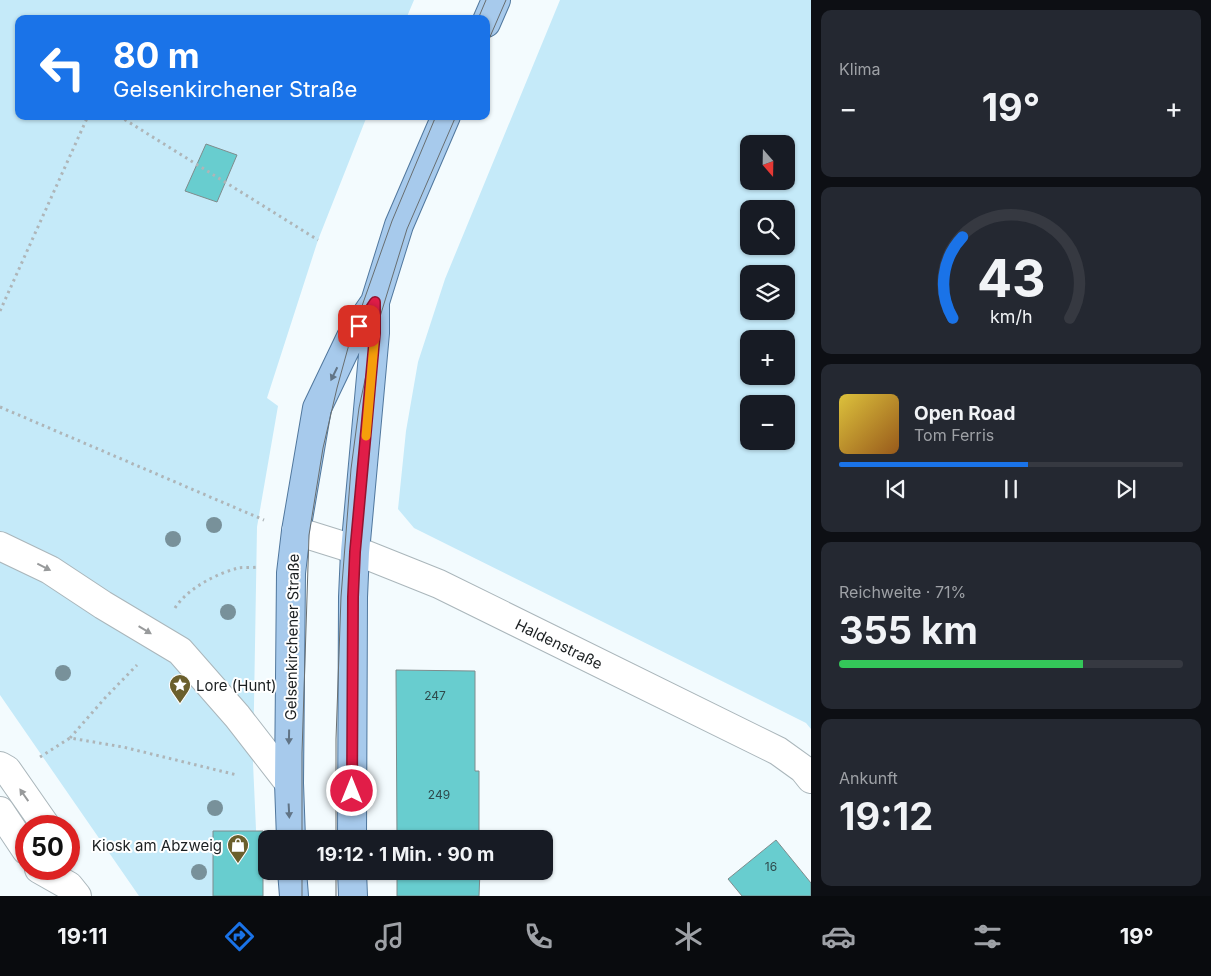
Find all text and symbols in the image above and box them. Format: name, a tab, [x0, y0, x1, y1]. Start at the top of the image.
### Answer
text: 80 m	[113, 34, 200, 76]
icon: left	[30, 35, 95, 100]
text: Klima	[839, 59, 881, 79]
text: Gelsenkirchener Straße	[113, 76, 357, 102]
text: 19°	[982, 84, 1040, 130]
text: −	[839, 91, 858, 125]
text: +	[1164, 91, 1183, 125]
north arrow	[740, 135, 795, 190]
map controls	[740, 135, 795, 450]
button: search	[740, 200, 795, 255]
text: 43	[977, 247, 1045, 310]
button: layers	[740, 265, 795, 320]
pin	[338, 305, 380, 347]
text: km/h	[990, 306, 1032, 327]
icon: arrive	[345, 312, 373, 340]
button: +	[740, 330, 795, 385]
one-way arrow	[329, 367, 337, 381]
button: −	[740, 395, 795, 450]
text: Open Road	[914, 402, 1015, 425]
text: Tom Ferris	[914, 425, 994, 445]
icon: previous	[882, 475, 910, 503]
icon: pause	[997, 475, 1025, 503]
icon: next	[1112, 475, 1140, 503]
street label: Gelsenkirchener Straße	[281, 554, 303, 720]
one-way arrow	[37, 563, 51, 571]
text: Reichweite · 71%	[839, 582, 966, 602]
text: 355 km	[839, 607, 978, 653]
street label: Haldenstraße	[512, 615, 606, 673]
one-way arrow	[138, 625, 151, 635]
place icon: Lore (Hunt)	[168, 673, 192, 704]
place label: Lore (Hunt)	[196, 676, 277, 695]
house number: 247	[424, 688, 446, 703]
one-way arrow	[285, 729, 293, 745]
position arrow	[325, 764, 377, 816]
text: Ankunft	[839, 768, 898, 788]
house number: 249	[428, 787, 450, 802]
one-way arrow	[19, 788, 29, 802]
text: 19:12	[839, 793, 933, 839]
one-way arrow	[286, 803, 294, 819]
speed limit sign: 50	[15, 815, 80, 880]
shop icon: Kiosk am Abzweig	[226, 833, 250, 864]
place label: Kiosk am Abzweig	[92, 836, 222, 855]
text: 19:12 · 1 Min. · 90 m	[317, 843, 494, 866]
house number: 16	[765, 859, 777, 874]
icon: directions	[222, 919, 257, 954]
icon: music	[372, 919, 407, 954]
icon: phone	[521, 919, 556, 954]
icon: climate	[671, 919, 706, 954]
icon: car	[821, 919, 856, 954]
icon: filters	[970, 919, 1005, 954]
text: 19:11	[57, 923, 107, 949]
text: 19°	[1120, 923, 1154, 949]

